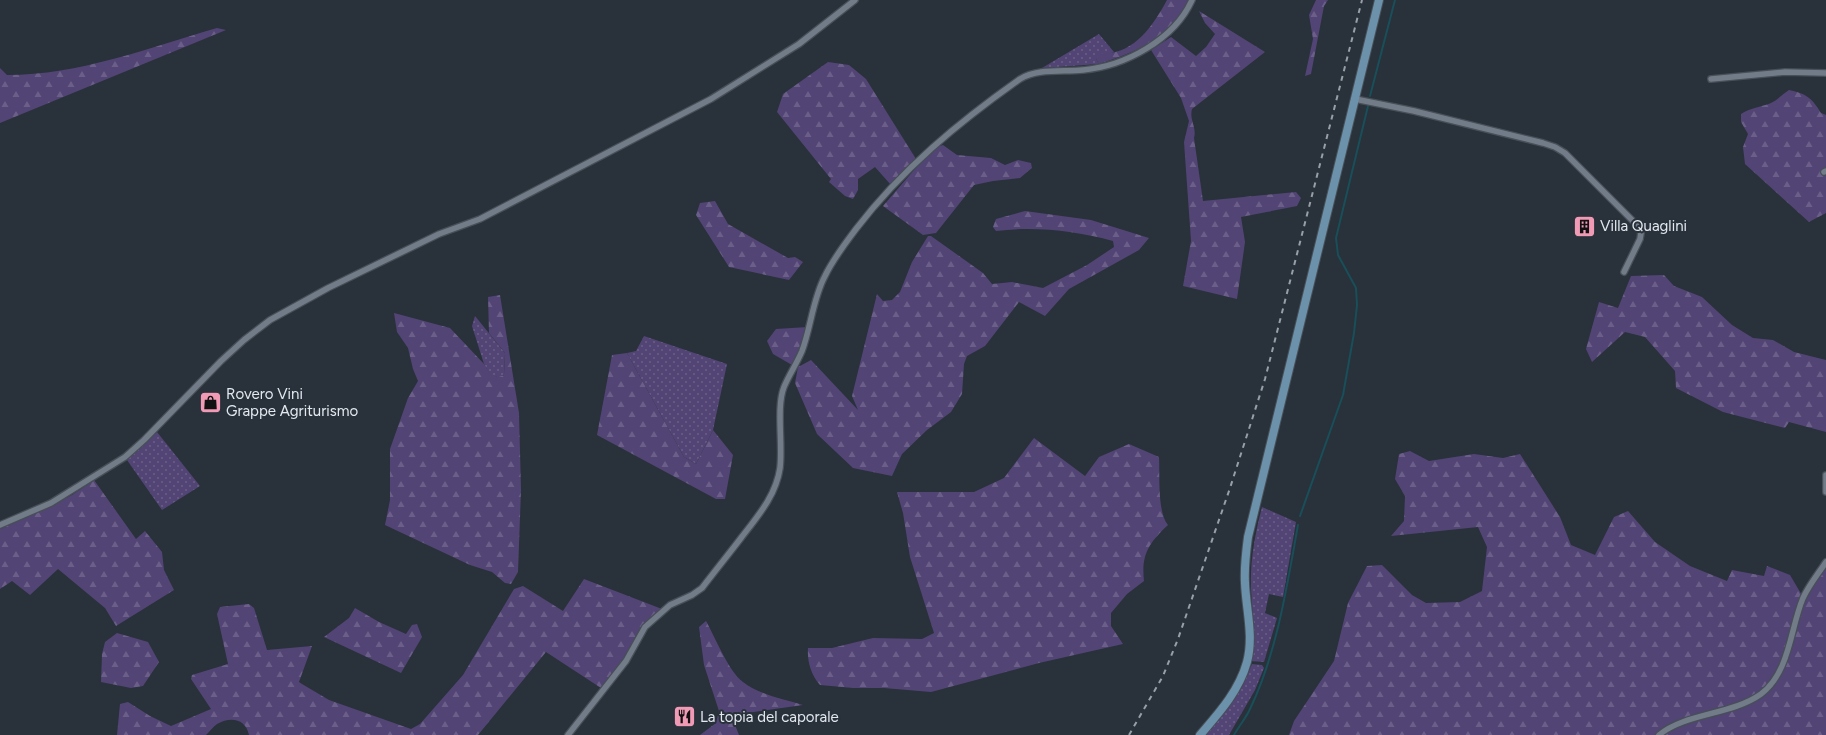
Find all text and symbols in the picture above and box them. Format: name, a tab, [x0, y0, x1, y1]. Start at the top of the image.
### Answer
building icon: Villa Quaglini	[1571, 213, 1597, 239]
place label: Villa Quaglini	[1600, 217, 1687, 235]
place label: Rovero Vini Grappe Agriturismo	[226, 385, 359, 420]
shop icon: Rovero Vini Grappe Agriturismo	[197, 390, 223, 416]
restaurant icon: La topia del caporale	[671, 704, 697, 730]
place label: La topia del caporale	[700, 708, 839, 726]

